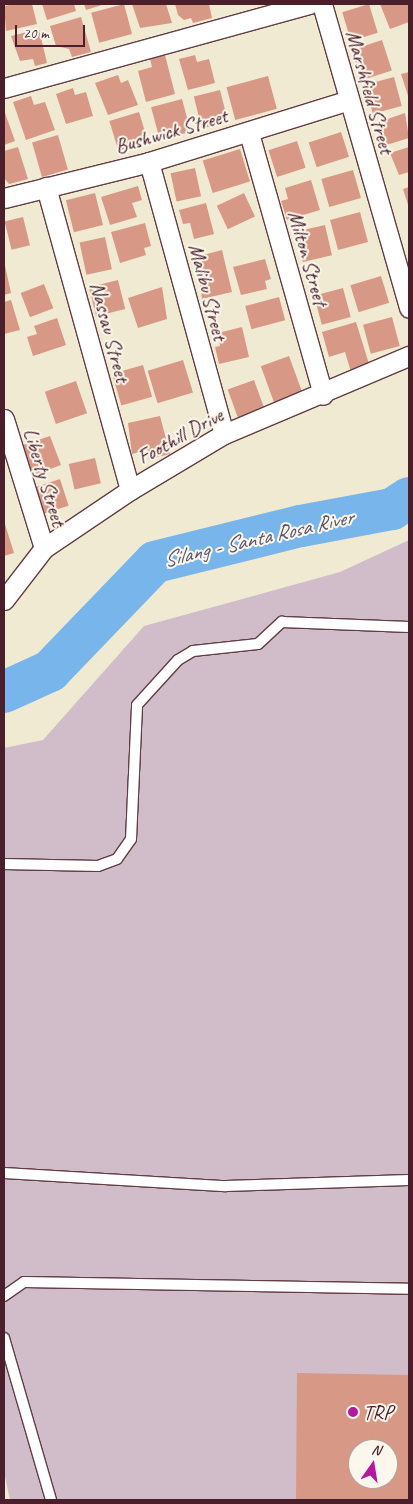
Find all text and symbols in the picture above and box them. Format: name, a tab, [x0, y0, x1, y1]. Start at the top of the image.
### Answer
scale bar	[18, 15, 88, 47]
text: 20 m	[23, 24, 49, 43]
street label: Marshfield Street	[340, 27, 400, 157]
street label: Bushwick Street	[112, 103, 230, 159]
street label: Milton Street	[282, 208, 334, 308]
street label: Malibu Street	[183, 241, 233, 343]
street label: Nassau Street	[84, 279, 136, 385]
street label: Foothill Drive	[133, 402, 227, 470]
street label: Liberty Street	[18, 425, 72, 529]
water label: Silang - Santa Rosa River	[160, 504, 356, 574]
place label: TRP	[363, 1399, 393, 1425]
marker: TRP	[347, 1406, 359, 1418]
north arrow	[348, 1439, 398, 1489]
text: N	[370, 1441, 382, 1459]

